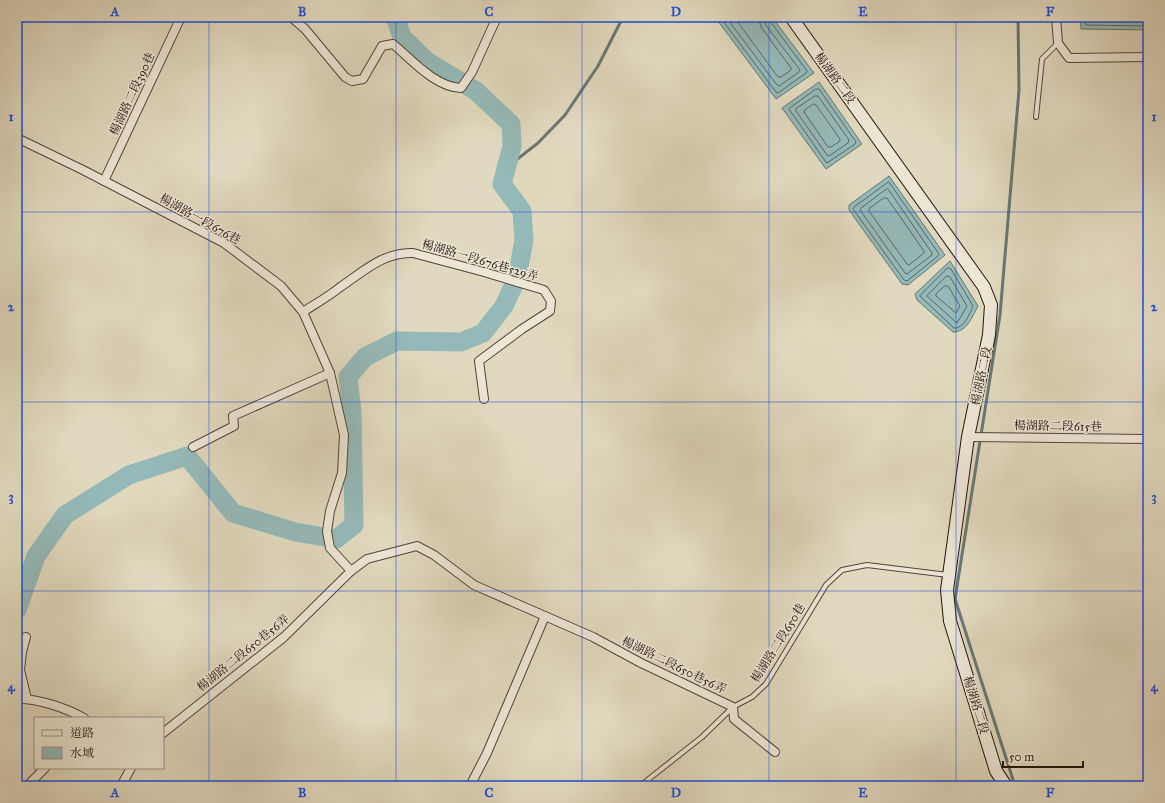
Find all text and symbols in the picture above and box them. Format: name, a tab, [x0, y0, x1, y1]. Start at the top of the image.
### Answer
text: A	[110, 4, 120, 20]
text: B	[298, 4, 307, 20]
text: C	[485, 4, 494, 20]
text: D	[671, 4, 681, 20]
text: E	[858, 4, 868, 20]
text: F	[1046, 4, 1055, 20]
street label: 楊湖路二段390巷	[107, 50, 157, 138]
street label: 楊湖路二段	[812, 50, 858, 106]
text: 1	[8, 109, 14, 125]
text: 1	[1151, 109, 1157, 125]
street label: 楊湖路一段676巷	[157, 191, 243, 247]
street label: 楊湖路一段676巷529弄	[420, 237, 540, 283]
text: 2	[8, 299, 15, 315]
text: 2	[1151, 299, 1158, 315]
street label: 楊湖路二段	[968, 345, 994, 407]
street label: 楊湖路二段615巷	[1014, 418, 1102, 434]
text: 3	[8, 489, 14, 505]
text: 3	[1151, 489, 1157, 505]
street label: 楊湖路二段650巷	[748, 601, 808, 685]
street label: 楊湖路二段650巷56弄	[194, 612, 292, 694]
street label: 楊湖路二段650巷56弄	[619, 634, 729, 696]
street label: 楊湖路二段	[961, 674, 991, 736]
text: 4	[7, 679, 15, 695]
text: 4	[1150, 679, 1158, 695]
legend	[34, 717, 164, 769]
text: 道路	[70, 726, 94, 740]
scale bar	[1003, 743, 1083, 769]
text: 水域	[70, 746, 94, 760]
text: 50 m	[1009, 750, 1034, 764]
text: A	[110, 785, 120, 801]
text: B	[298, 785, 307, 801]
text: C	[485, 785, 494, 801]
text: D	[671, 785, 681, 801]
text: E	[858, 785, 868, 801]
text: F	[1046, 785, 1055, 801]

